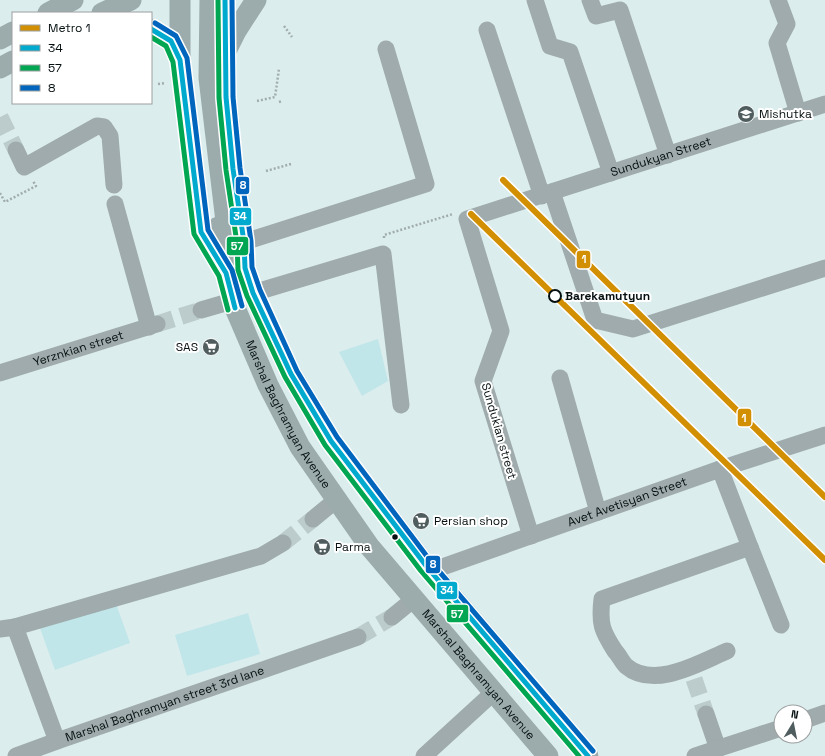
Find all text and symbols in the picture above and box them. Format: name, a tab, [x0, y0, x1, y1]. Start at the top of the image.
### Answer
legend	[12, 12, 152, 104]
text: Metro 1	[48, 20, 91, 36]
text: 34	[48, 40, 63, 56]
text: 57	[48, 60, 62, 76]
text: 8	[48, 80, 55, 96]
school or university icon: Mishutka	[736, 104, 756, 124]
place label: Mishutka	[759, 106, 812, 122]
street label: Sundukyan Street	[608, 133, 713, 180]
line badge: 8	[235, 176, 250, 195]
text: 8	[240, 178, 247, 192]
line badge: 34	[229, 207, 252, 226]
text: 34	[233, 209, 247, 223]
line badge: 57	[226, 236, 249, 256]
text: 57	[231, 239, 243, 253]
line badge: 1	[576, 250, 591, 269]
text: 1	[582, 252, 587, 266]
place label: Barekamutyun	[565, 288, 650, 304]
marker: Barekamutyun	[548, 289, 562, 303]
street label: Yerznkian street	[31, 327, 125, 370]
supermarket icon: SAS	[201, 337, 221, 357]
street label: Marshal Baghramyan Avenue	[242, 338, 334, 492]
place label: SAS	[176, 339, 198, 355]
street label: Sundukian street	[478, 381, 520, 481]
line badge: 1	[737, 408, 752, 427]
text: 1	[742, 411, 747, 425]
street label: Avet Avetisyan Street	[565, 473, 689, 530]
supermarket icon: Persian shop	[411, 511, 431, 531]
place label: Persian shop	[434, 513, 508, 529]
unlabelled marker	[390, 532, 400, 542]
supermarket icon: Parma	[312, 537, 332, 557]
place label: Parma	[335, 539, 371, 555]
line badge: 8	[425, 555, 441, 574]
text: 8	[430, 557, 437, 571]
line badge: 34	[436, 581, 458, 600]
text: 34	[440, 583, 454, 597]
line badge: 57	[446, 604, 469, 623]
street label: Marshal Baghramyan Avenue	[418, 606, 539, 743]
text: 57	[451, 607, 463, 621]
street label: Marshal Baghramyan street 3rd lane	[63, 662, 266, 746]
north arrow	[773, 704, 813, 744]
text: N	[790, 707, 800, 722]

